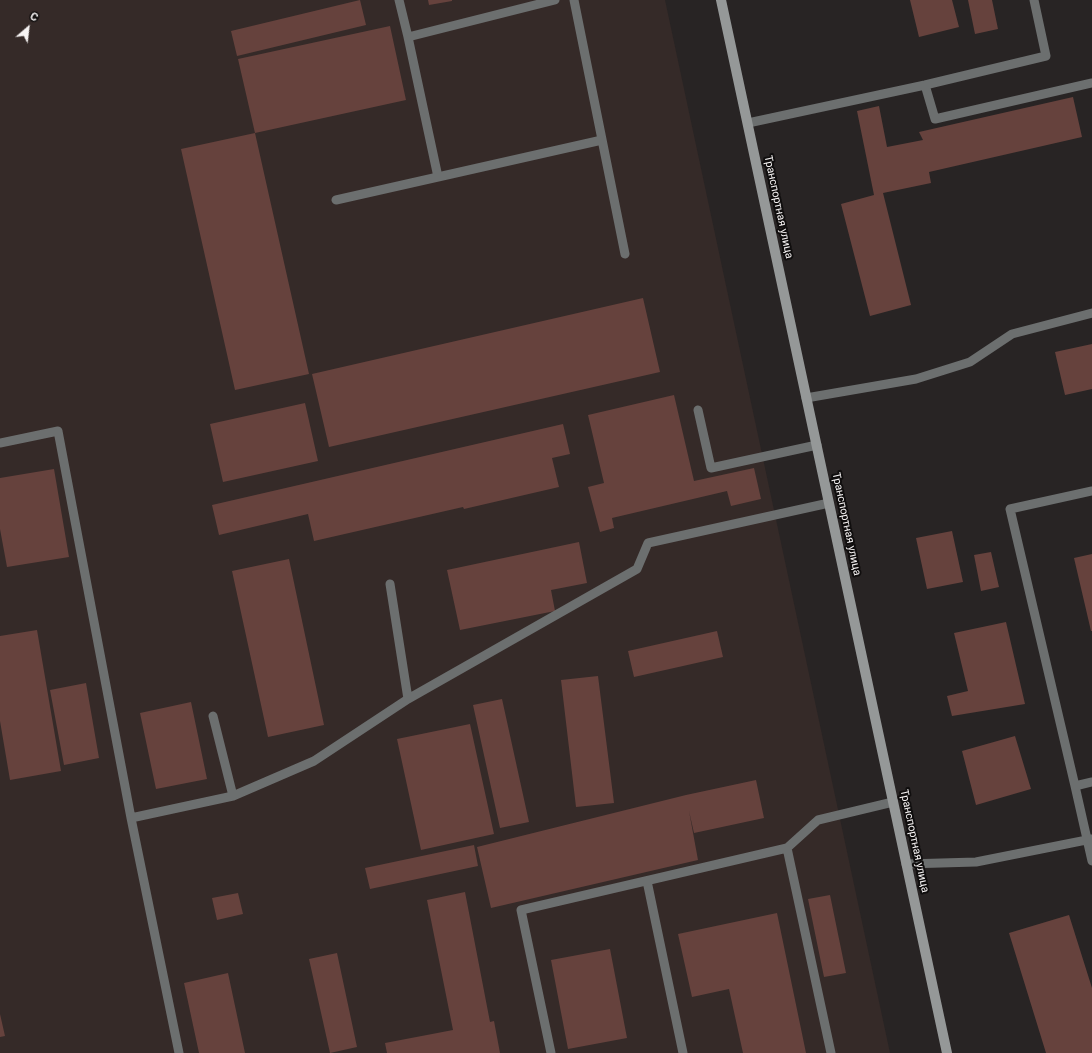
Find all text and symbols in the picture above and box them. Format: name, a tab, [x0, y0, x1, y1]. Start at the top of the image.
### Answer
north arrow	[8, 8, 48, 48]
text: С	[28, 10, 40, 24]
street label: Транспортная улица	[761, 154, 795, 260]
street label: Транспортная улица	[829, 471, 863, 577]
street label: Транспортная улица	[897, 788, 931, 894]

